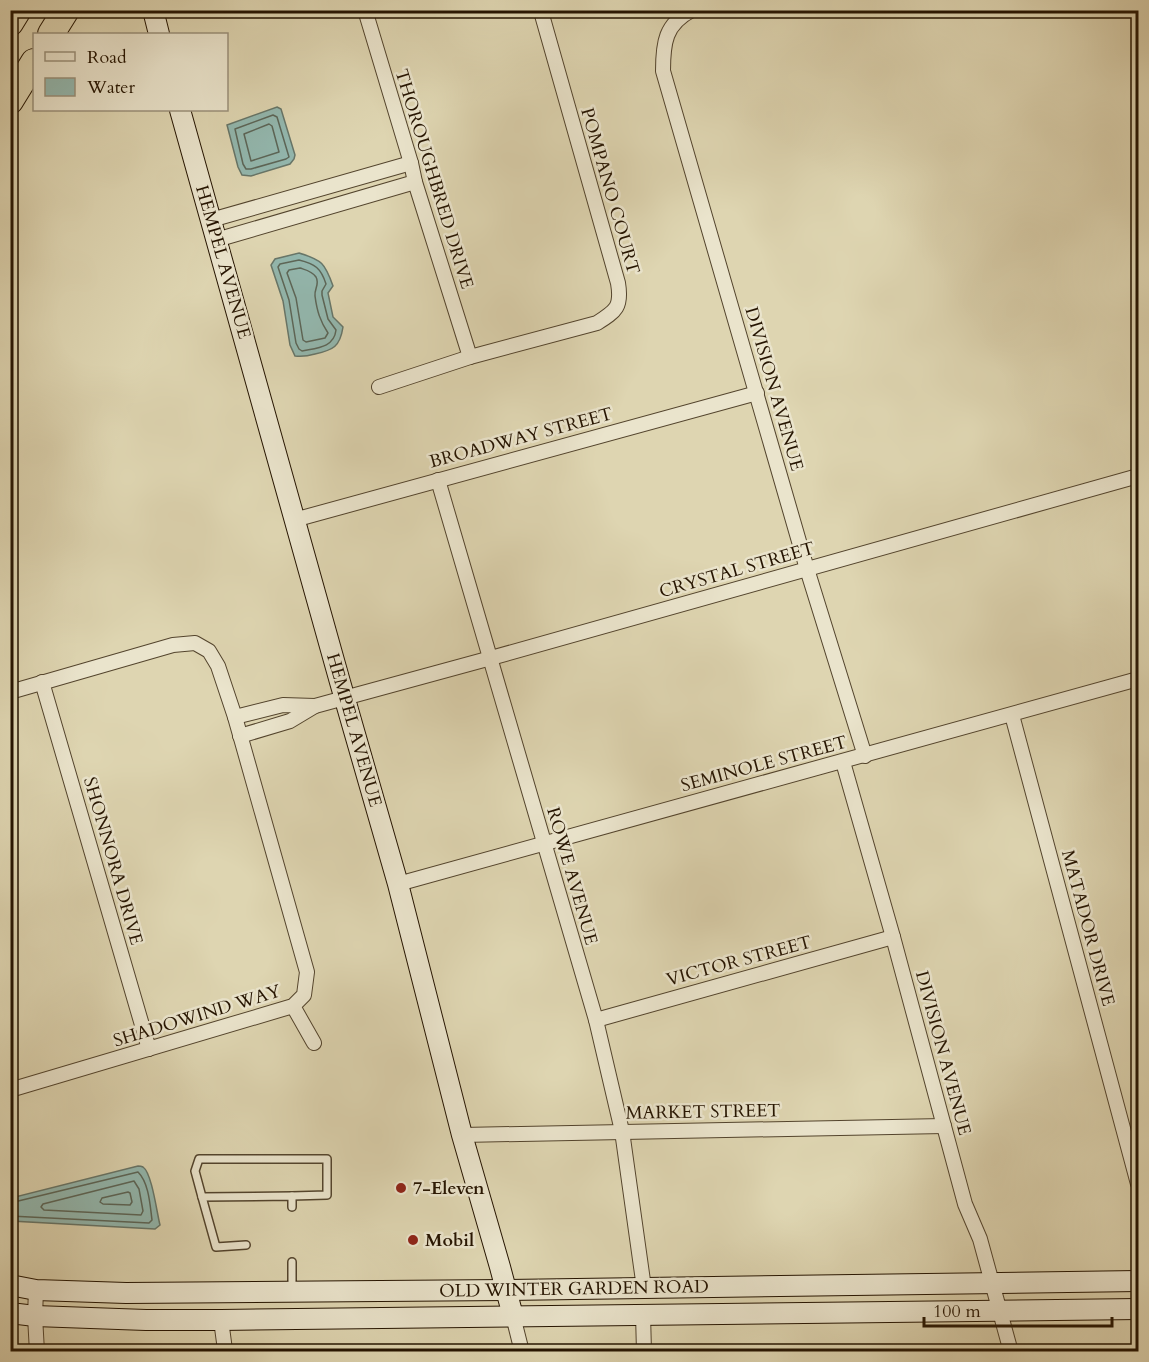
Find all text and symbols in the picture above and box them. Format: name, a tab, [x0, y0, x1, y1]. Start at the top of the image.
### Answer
legend	[33, 33, 228, 111]
text: Road	[87, 45, 127, 70]
street label: THOROUGHBRED DRIVE	[389, 66, 479, 292]
text: Water	[86, 75, 136, 100]
street label: POMPANO COURT	[574, 105, 646, 277]
street label: HEMPEL AVENUE	[189, 182, 257, 342]
street label: DIVISION AVENUE	[739, 304, 809, 474]
street label: BROADWAY STREET	[427, 401, 615, 475]
street label: CRYSTAL STREET	[656, 536, 818, 604]
street label: HEMPEL AVENUE	[320, 650, 388, 810]
street label: SEMINOLE STREET	[678, 730, 850, 798]
street label: SHONNORA DRIVE	[77, 774, 149, 948]
street label: ROWE AVENUE	[540, 804, 604, 948]
street label: MATADOR DRIVE	[1055, 847, 1121, 1009]
street label: VICTOR STREET	[664, 930, 814, 992]
street label: DIVISION AVENUE	[909, 968, 977, 1138]
street label: SHADOWIND WAY	[110, 978, 284, 1053]
street label: MARKET STREET	[625, 1098, 781, 1126]
place label: 7-Eleven	[413, 1176, 485, 1201]
marker: 7-Eleven	[394, 1181, 408, 1195]
place label: Mobil	[425, 1228, 474, 1253]
marker: Mobil	[406, 1233, 420, 1247]
street label: OLD WINTER GARDEN ROAD	[439, 1274, 709, 1304]
scale bar	[924, 1290, 1112, 1328]
text: 100 m	[933, 1299, 981, 1324]

